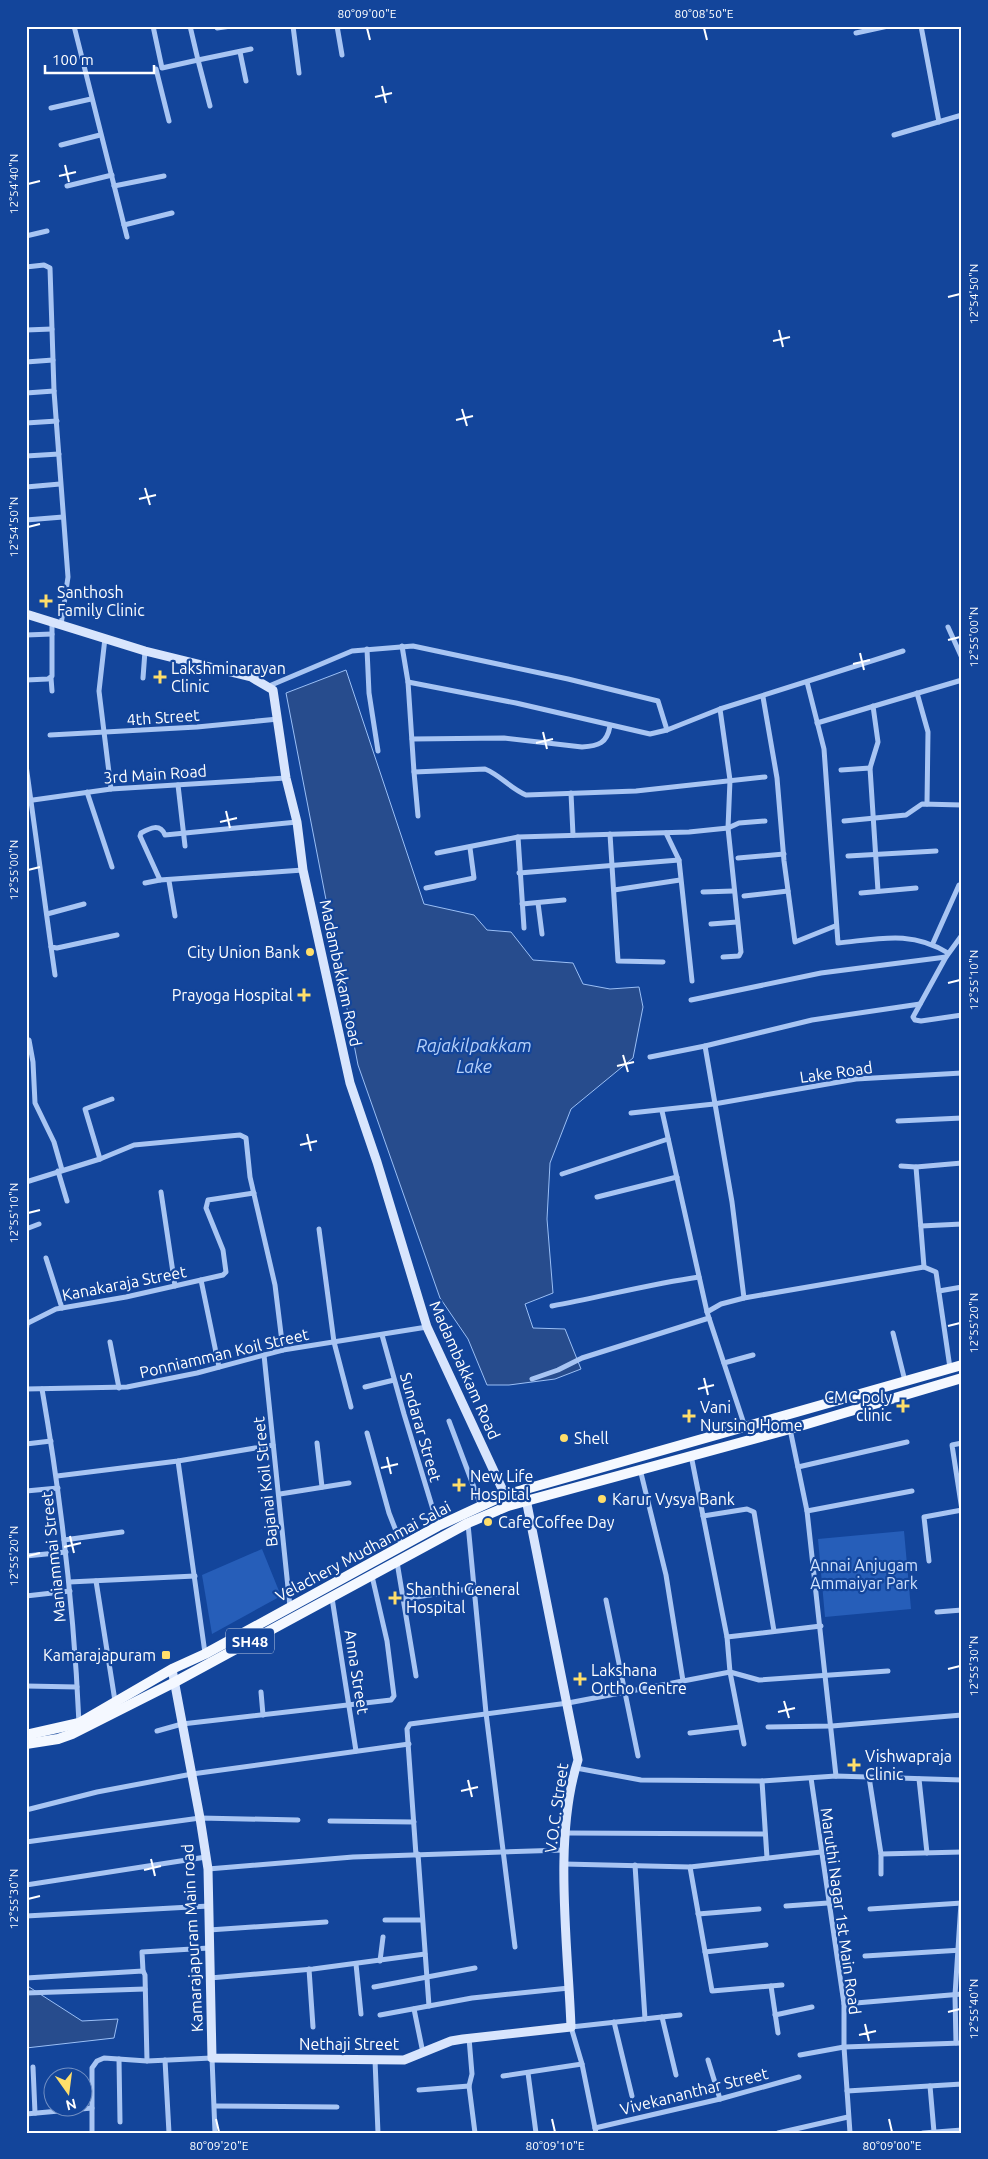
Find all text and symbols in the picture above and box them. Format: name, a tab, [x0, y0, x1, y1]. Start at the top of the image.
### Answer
text: 80°09'00"E	[338, 7, 397, 20]
text: 80°08'50"E	[675, 7, 734, 20]
scale bar	[45, 42, 154, 74]
text: 100 m	[52, 51, 94, 68]
text: 12°54'40"N	[7, 154, 20, 214]
text: 12°54'50"N	[967, 264, 980, 324]
text: 12°54'50"N	[7, 497, 20, 557]
place label: Santhosh Family Clinic	[57, 583, 145, 619]
marker: Santhosh Family Clinic	[39, 594, 53, 608]
text: 12°55'00"N	[967, 607, 980, 667]
place label: Lakshminarayan Clinic	[171, 659, 286, 695]
marker: Lakshminarayan Clinic	[153, 670, 167, 684]
street label: 4th Street	[126, 705, 201, 729]
street label: 3rd Main Road	[103, 761, 207, 787]
text: 12°55'00"N	[7, 840, 20, 900]
street label: Madambakkam Road	[317, 898, 365, 1048]
place label: City Union Bank	[187, 943, 300, 961]
marker: City Union Bank	[304, 946, 316, 958]
text: 12°55'10"N	[967, 950, 980, 1010]
place label: Prayoga Hospital	[172, 986, 293, 1004]
marker: Prayoga Hospital	[297, 988, 311, 1002]
water label: Rajakilpakkam Lake	[416, 1035, 532, 1076]
street label: Lake Road	[798, 1058, 874, 1086]
text: 12°55'10"N	[7, 1183, 20, 1243]
street label: Kanakaraja Street	[60, 1262, 188, 1304]
text: 12°55'20"N	[967, 1293, 980, 1353]
street label: Madambakkam Road	[426, 1298, 504, 1442]
street label: Ponniamman Koil Street	[138, 1325, 311, 1381]
street label: Sundarar Street	[397, 1370, 445, 1484]
place label: CMC poly clinic	[824, 1388, 893, 1424]
place label: Vani Nursing Home	[700, 1398, 803, 1434]
marker: CMC poly clinic	[896, 1399, 910, 1413]
marker: Vani Nursing Home	[682, 1409, 696, 1423]
street label: Bajanai Koil Street	[249, 1415, 281, 1548]
place label: Shell	[574, 1429, 609, 1447]
marker: Shell	[558, 1432, 570, 1444]
place label: New Life Hospital	[470, 1467, 533, 1503]
marker: New Life Hospital	[452, 1478, 466, 1492]
street label: Maniammai Street	[37, 1490, 69, 1623]
place label: Karur Vysya Bank	[612, 1490, 735, 1508]
marker: Karur Vysya Bank	[596, 1493, 608, 1505]
street label: Velachery Mudhanmai Salai	[272, 1497, 454, 1605]
place label: Cafe Coffee Day	[498, 1513, 615, 1531]
marker: Cafe Coffee Day	[482, 1516, 494, 1528]
text: 12°55'20"N	[7, 1526, 20, 1586]
park label: Annai Anjugam Ammaiyar Park	[810, 1556, 918, 1592]
place label: Shanthi General Hospital	[406, 1580, 520, 1616]
marker: Shanthi General Hospital	[388, 1591, 402, 1605]
road number: SH48	[226, 1628, 274, 1654]
street label: Anna Street	[341, 1628, 373, 1716]
text: 12°55'30"N	[967, 1636, 980, 1696]
place label: Kamarajapuram	[43, 1646, 156, 1664]
marker: Kamarajapuram	[160, 1649, 172, 1661]
place label: Lakshana Ortho Centre	[591, 1661, 687, 1697]
marker: Lakshana Ortho Centre	[573, 1672, 587, 1686]
place label: Vishwapraja Clinic	[865, 1747, 952, 1783]
marker: Vishwapraja Clinic	[847, 1758, 861, 1772]
street label: V.O.C. Street	[541, 1761, 571, 1854]
street label: Maruthi Nagar 1st Main Road	[818, 1806, 864, 2016]
street label: Kamarajapuram Main road	[178, 1843, 206, 2033]
text: 12°55'30"N	[7, 1869, 20, 1929]
text: 12°55'40"N	[967, 1979, 980, 2039]
street label: Nethaji Street	[299, 2035, 400, 2053]
street label: Vivekananthar Street	[618, 2064, 771, 2118]
north arrow	[42, 2066, 92, 2116]
text: N	[64, 2096, 78, 2114]
text: 80°09'20"E	[190, 2139, 249, 2152]
text: 80°09'10"E	[526, 2139, 585, 2152]
text: 80°09'00"E	[863, 2139, 922, 2152]

